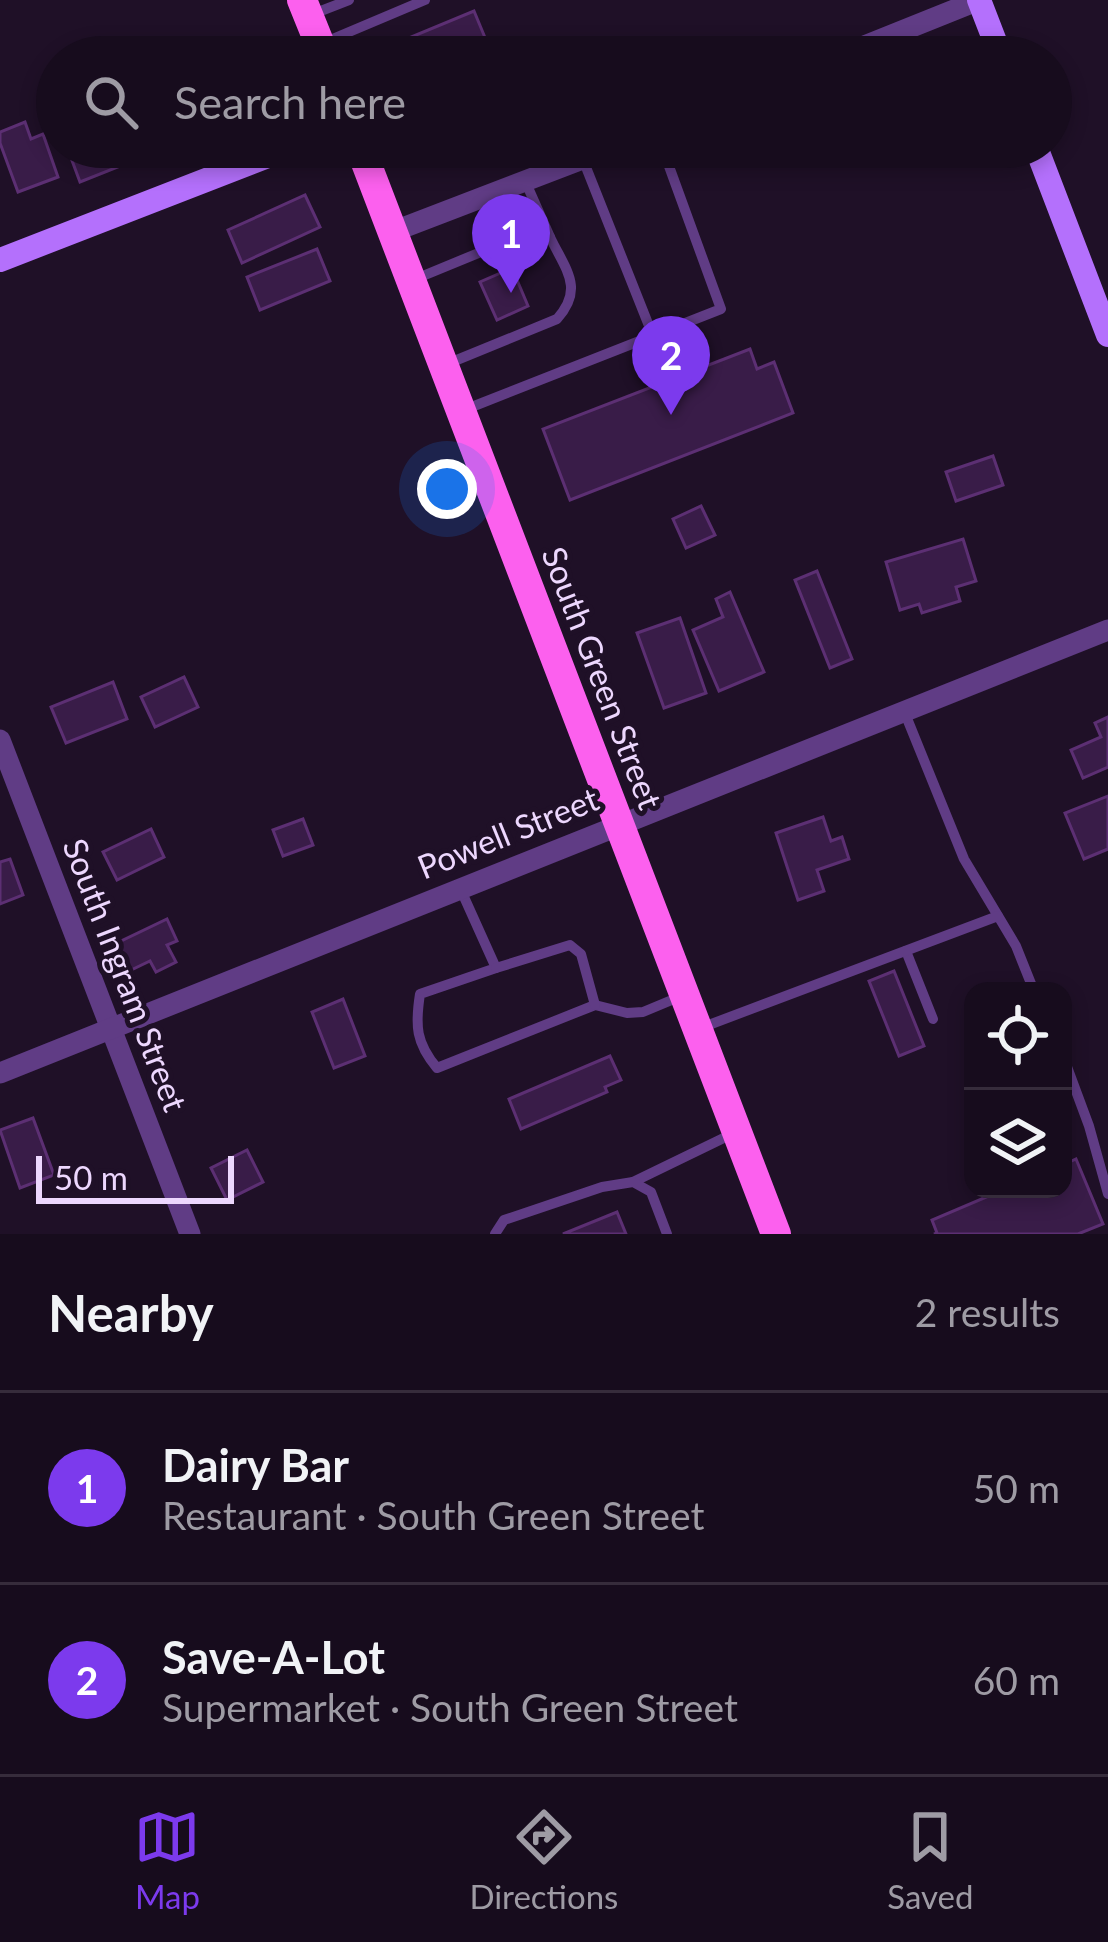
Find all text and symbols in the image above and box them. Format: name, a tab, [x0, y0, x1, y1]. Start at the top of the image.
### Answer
search box	[36, 36, 1072, 168]
icon: search	[78, 69, 144, 135]
text: Search here	[174, 75, 406, 129]
pin: 1	[472, 194, 550, 293]
pin: 2	[632, 316, 710, 415]
your location	[417, 459, 477, 519]
street label: South Green Street	[535, 541, 671, 814]
street label: Powell Street	[411, 778, 604, 886]
street label: South Ingram Street	[56, 833, 196, 1117]
map controls	[964, 982, 1072, 1198]
button: locate	[964, 982, 1072, 1090]
button: layers	[964, 1090, 1072, 1198]
scale bar	[36, 1150, 234, 1203]
text: 50 m	[54, 1157, 128, 1197]
text: Nearby	[48, 1282, 214, 1343]
text: 2 results	[915, 1289, 1060, 1335]
text: Dairy Bar	[162, 1438, 349, 1492]
text: 1	[76, 1465, 98, 1511]
text: 50 m	[973, 1465, 1060, 1511]
text: Restaurant · South Green Street	[162, 1492, 704, 1538]
text: Save-A-Lot	[162, 1630, 385, 1684]
text: 2	[76, 1657, 98, 1703]
text: 60 m	[973, 1657, 1060, 1703]
text: Supermarket · South Green Street	[162, 1684, 738, 1730]
tab: Map	[134, 1804, 200, 1916]
tab: Directions	[469, 1804, 618, 1916]
tab: Saved	[887, 1804, 974, 1916]

